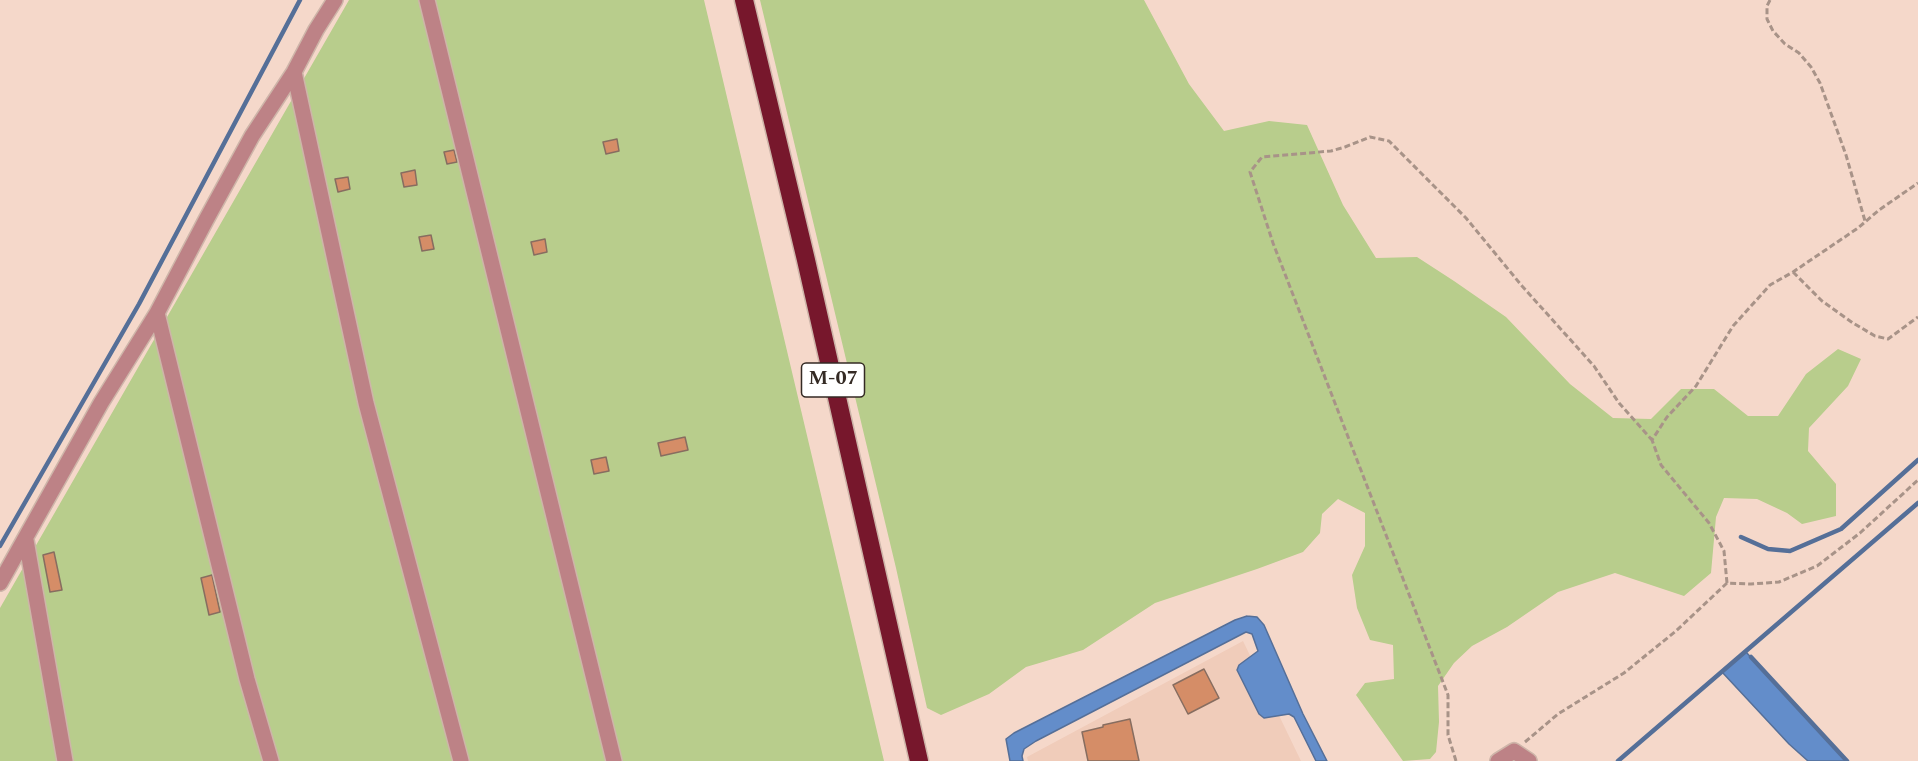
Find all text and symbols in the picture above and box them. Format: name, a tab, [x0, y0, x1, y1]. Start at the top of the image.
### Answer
road number: М-07	[802, 363, 864, 397]

